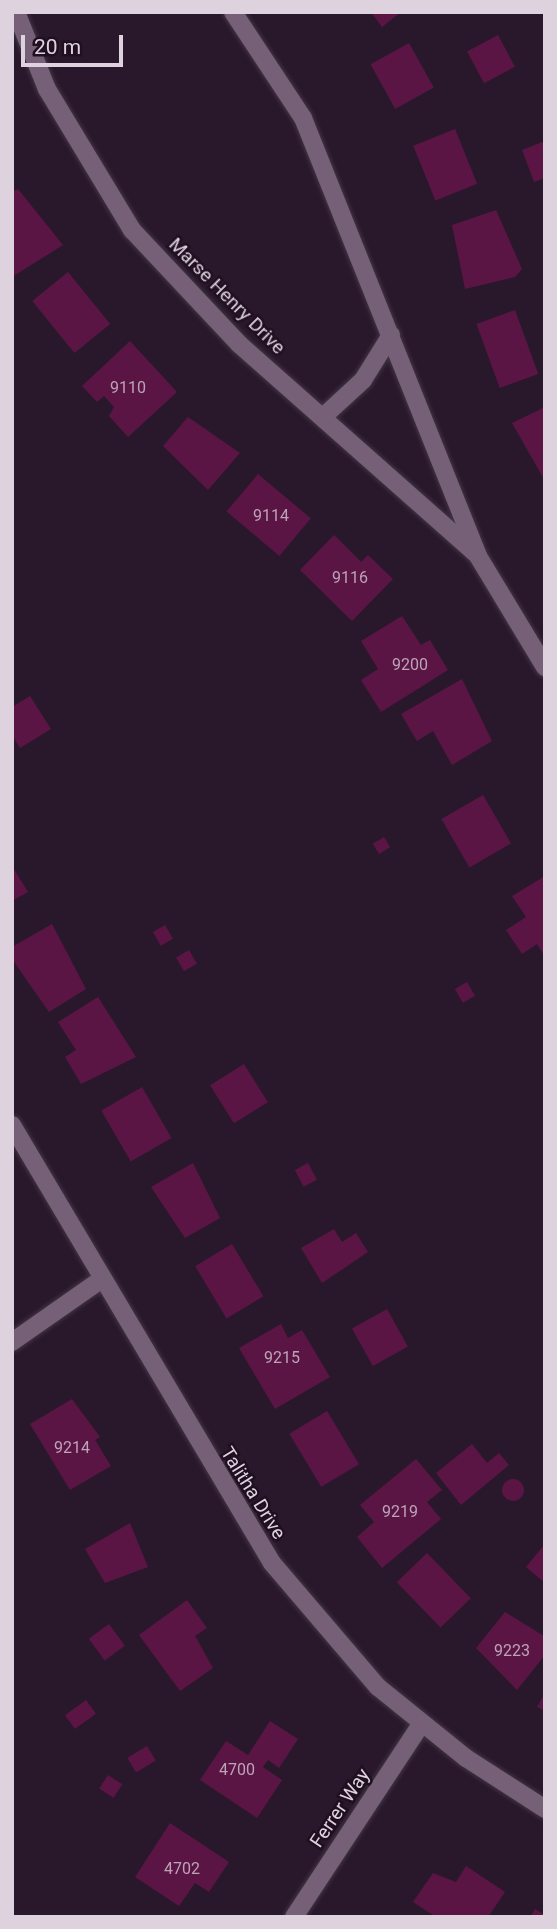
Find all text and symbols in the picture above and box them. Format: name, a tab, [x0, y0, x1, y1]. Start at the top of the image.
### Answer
scale bar	[24, 21, 126, 65]
text: 20 m	[34, 35, 81, 59]
street label: Marse Henry Drive	[164, 233, 290, 359]
house number: 9110	[110, 378, 146, 398]
house number: 9114	[253, 506, 289, 526]
house number: 9116	[332, 568, 368, 588]
house number: 9200	[392, 655, 428, 675]
house number: 9215	[264, 1348, 300, 1368]
house number: 9214	[54, 1438, 90, 1458]
street label: Talitha Drive	[216, 1443, 290, 1543]
house number: 9219	[382, 1502, 418, 1522]
house number: 9223	[494, 1641, 530, 1661]
house number: 4700	[219, 1760, 255, 1780]
street label: Ferrer Way	[305, 1764, 375, 1852]
house number: 4702	[164, 1859, 200, 1879]

